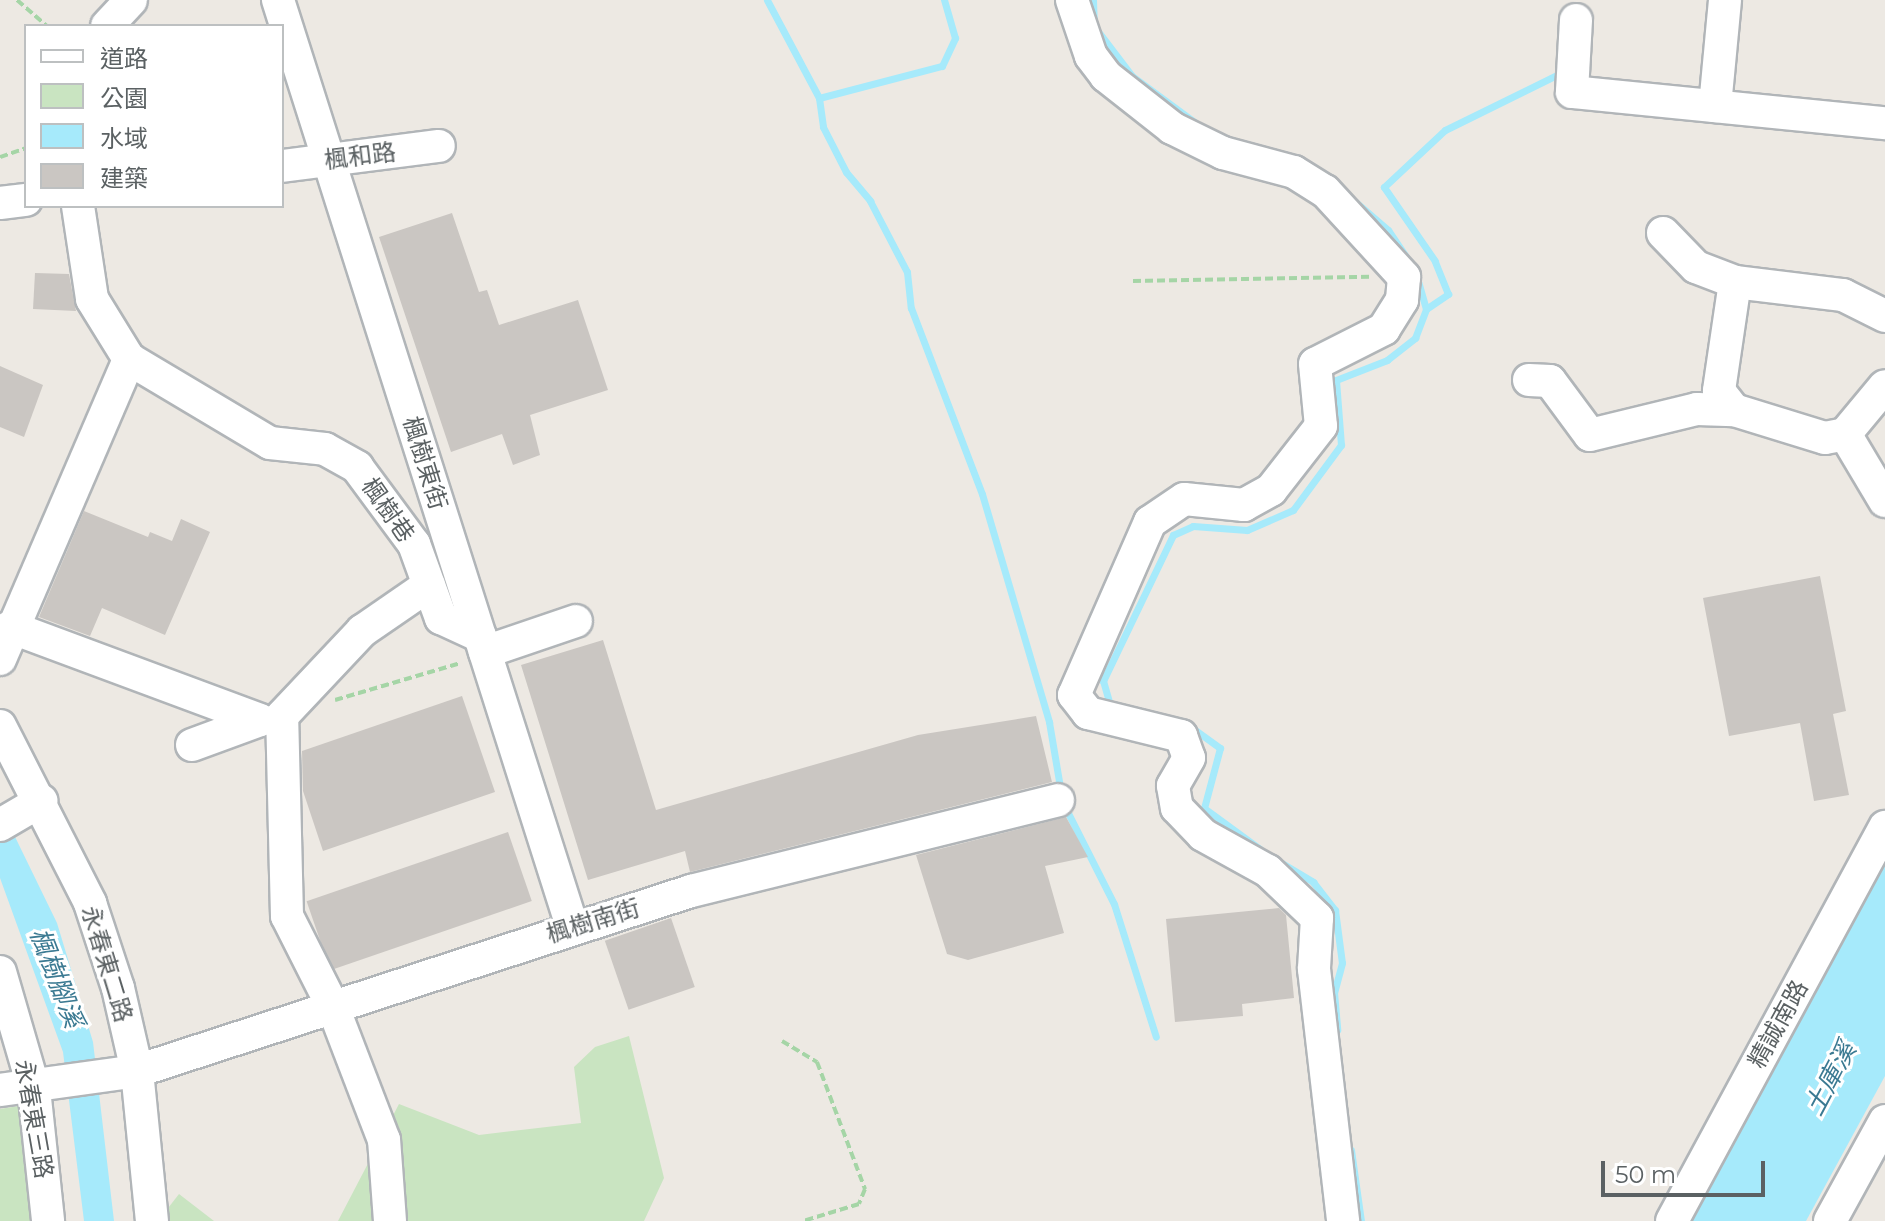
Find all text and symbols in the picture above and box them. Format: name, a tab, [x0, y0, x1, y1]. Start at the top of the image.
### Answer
legend	[24, 24, 284, 208]
text: 道路	[100, 44, 148, 73]
text: 公園	[100, 84, 148, 113]
text: 水域	[100, 124, 148, 153]
street label: 楓和路	[323, 137, 397, 175]
text: 建築	[100, 164, 148, 193]
street label: 楓樹東街	[397, 413, 453, 513]
street label: 楓樹巷	[356, 472, 420, 548]
street label: 楓樹南街	[543, 893, 643, 949]
street label: 永春東二路	[76, 902, 138, 1026]
water label: 楓樹腳溪	[23, 924, 89, 1032]
street label: 精誠南路	[1742, 975, 1814, 1073]
water label: 土庫溪	[1799, 1037, 1863, 1121]
street label: 永春東三路	[9, 1057, 59, 1181]
scale bar	[1605, 1145, 1769, 1195]
text: 50 m	[1615, 1160, 1676, 1189]

